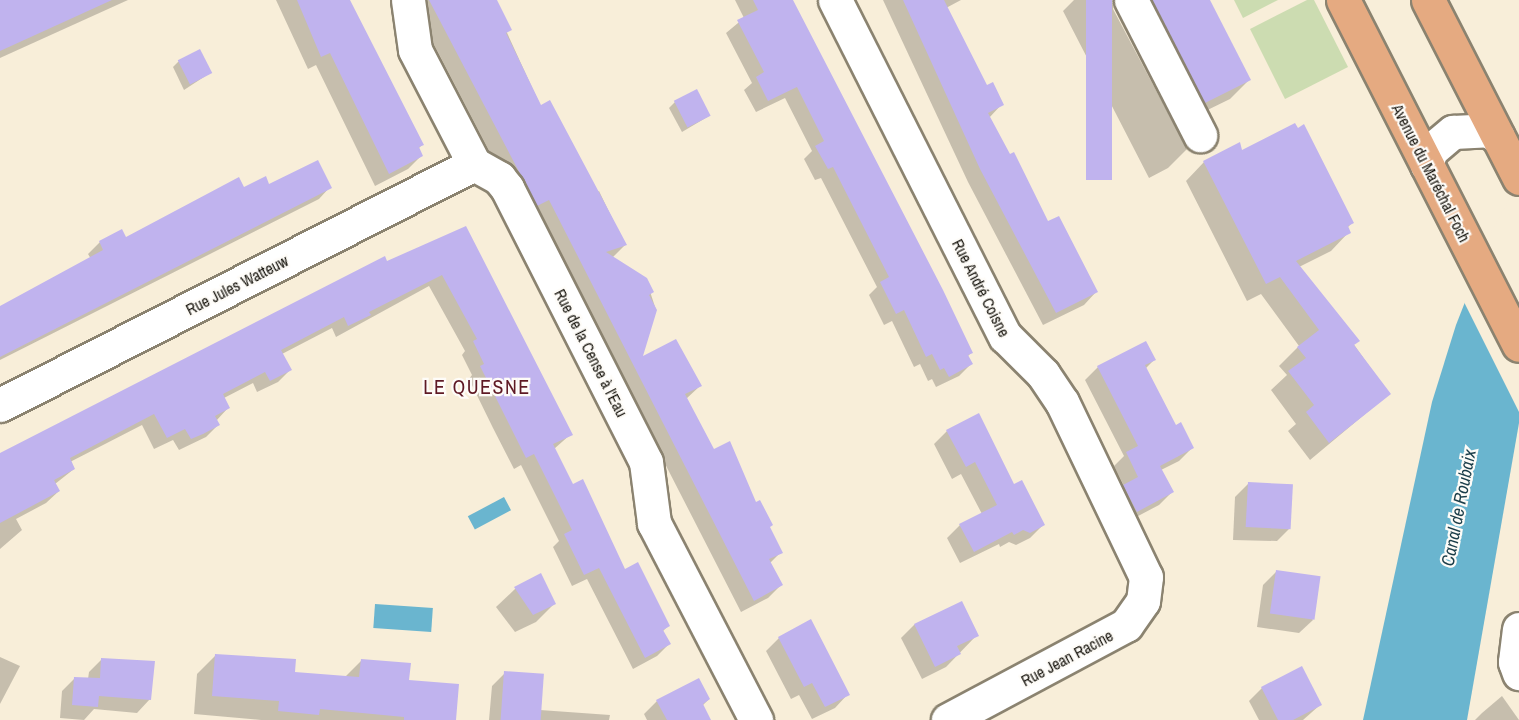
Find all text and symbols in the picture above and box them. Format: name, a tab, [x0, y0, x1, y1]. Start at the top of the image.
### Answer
street label: Avenue du Maréchal Foch	[1388, 101, 1474, 245]
street label: Rue André Coisne	[948, 236, 1014, 340]
street label: Rue Jules Watteuw	[183, 251, 291, 319]
street label: Rue de la Cense à l'Eau	[550, 286, 632, 420]
district label: LE QUESNE	[423, 374, 531, 398]
water label: Canal de Roubaix	[1437, 448, 1481, 568]
street label: Rue Jean Racine	[1018, 626, 1116, 690]

